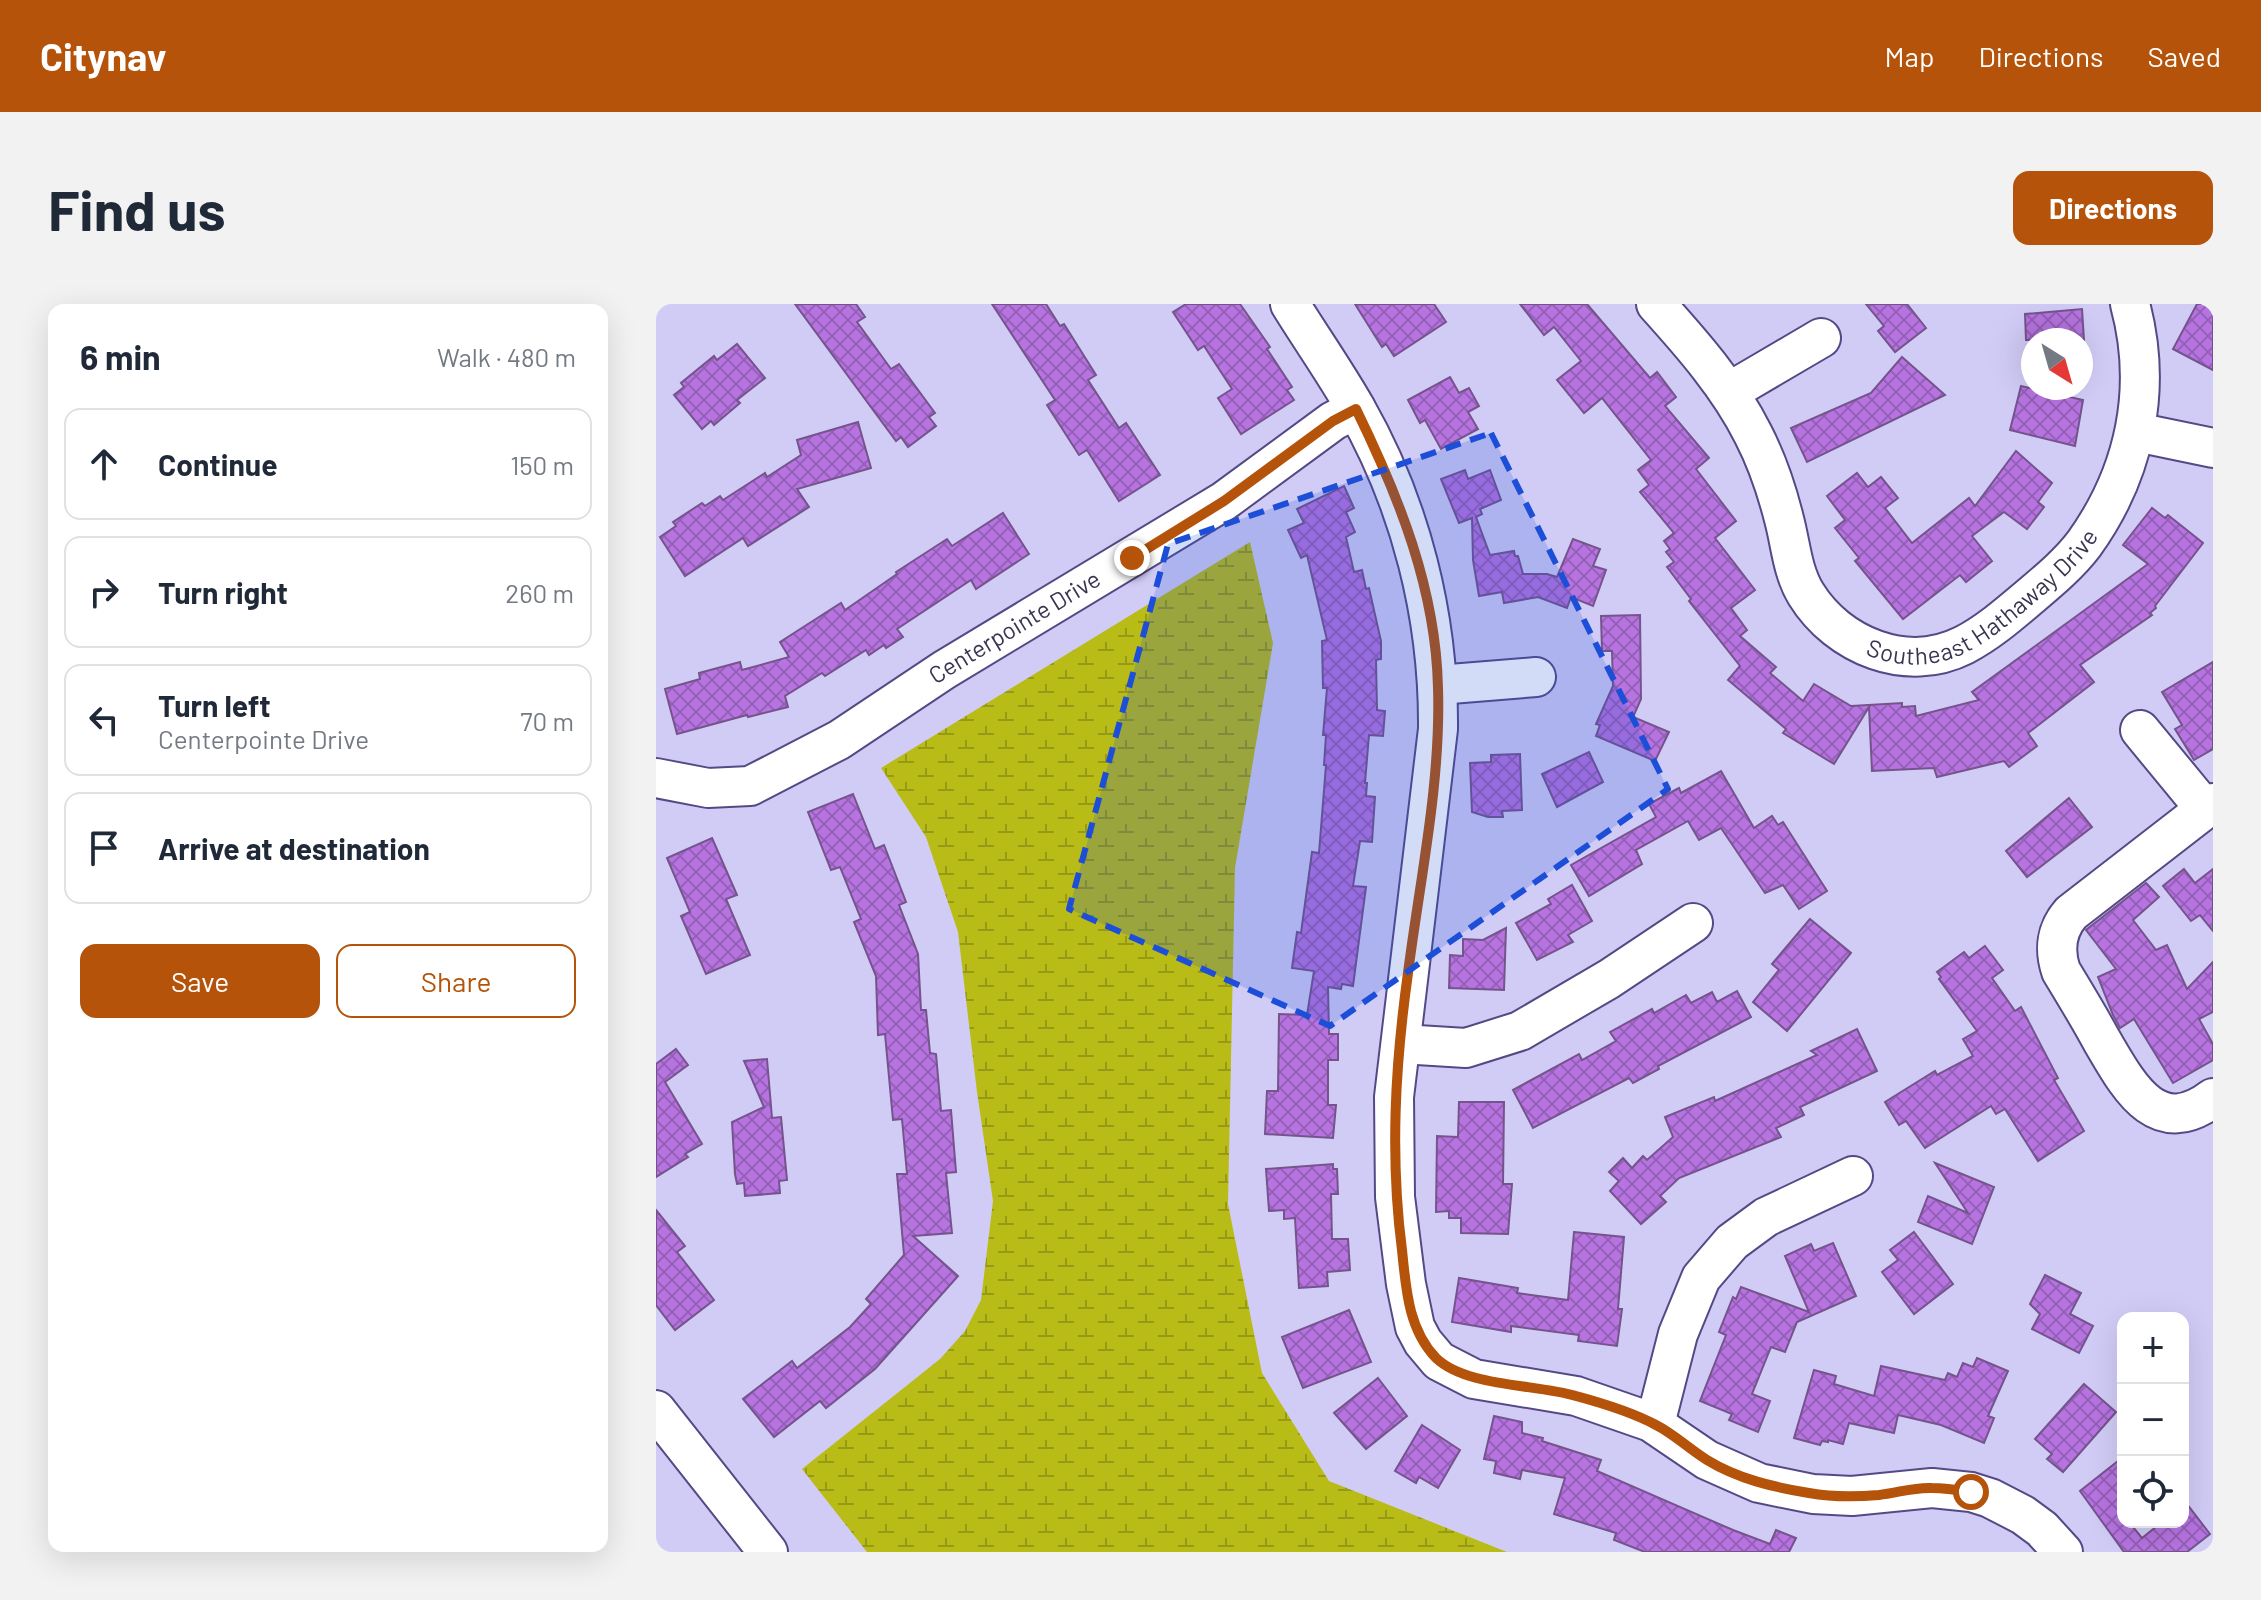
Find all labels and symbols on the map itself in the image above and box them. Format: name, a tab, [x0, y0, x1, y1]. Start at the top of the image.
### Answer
north arrow	[2021, 328, 2093, 400]
street label: Southeast Hathaway Drive	[1863, 523, 2103, 670]
route end	[1114, 540, 1150, 576]
street label: Centerpointe Drive	[923, 563, 1105, 689]
route start	[1953, 1474, 1989, 1510]

